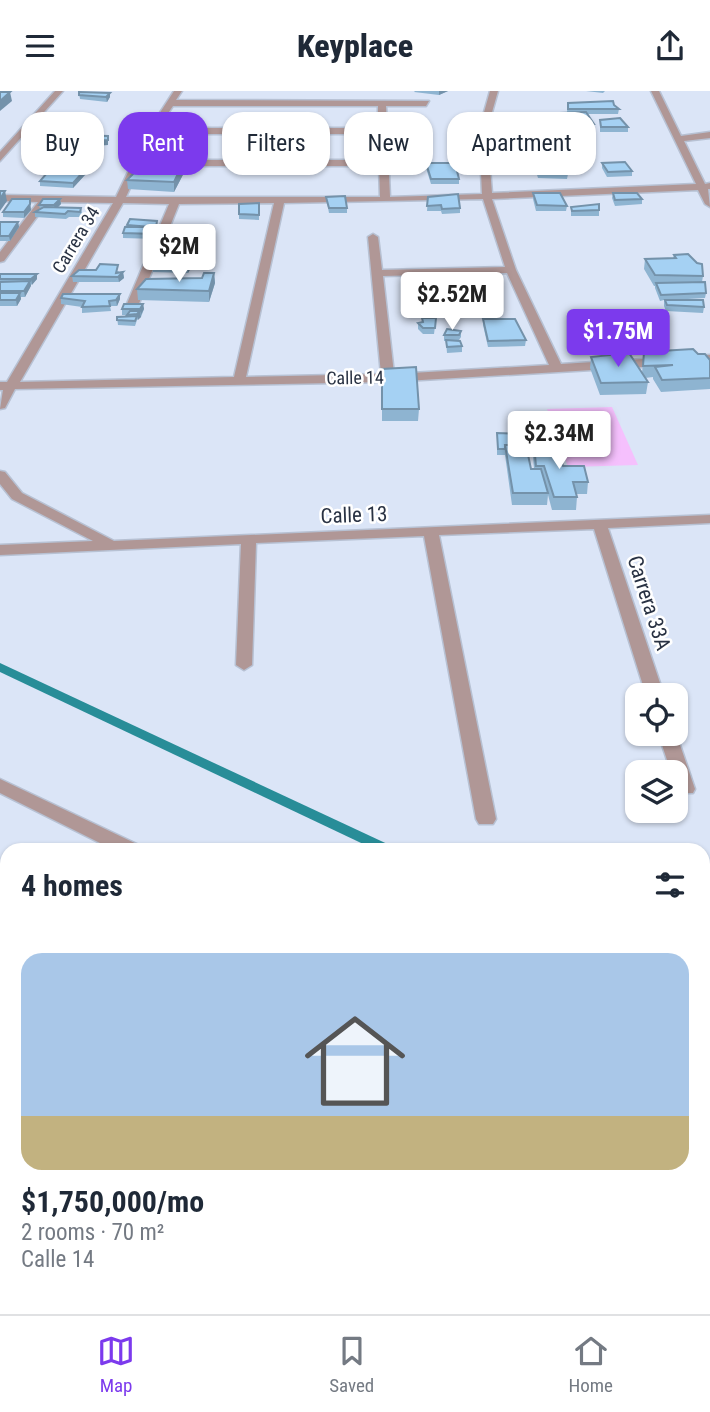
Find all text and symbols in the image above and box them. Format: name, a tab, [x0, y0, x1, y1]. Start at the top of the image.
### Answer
icon: menu	[21, 27, 59, 65]
text: Keyplace	[297, 27, 413, 65]
icon: share	[651, 27, 689, 65]
chip: Buy	[21, 112, 104, 175]
chip: Rent	[118, 112, 208, 175]
chip: Filters	[222, 112, 330, 175]
chip: New	[344, 112, 433, 175]
chip: Apartment	[447, 112, 596, 175]
street label: Carrera 34	[48, 203, 104, 277]
pin: $2M	[145, 225, 213, 284]
text: $2M	[159, 233, 199, 260]
pin: $2.52M	[395, 273, 509, 332]
text: $2.52M	[417, 281, 487, 308]
pin: $1.75M	[561, 309, 675, 369]
text: $1.75M	[583, 318, 653, 345]
street label: Calle 14	[326, 366, 384, 388]
pin: $2.34M	[502, 411, 616, 471]
text: $2.34M	[524, 420, 594, 447]
street label: Calle 13	[320, 502, 388, 528]
street label: Carrera 33A	[622, 553, 676, 653]
map controls	[625, 683, 688, 823]
button: locate	[625, 683, 688, 746]
button: layers	[625, 760, 688, 823]
icon: filters	[651, 866, 689, 904]
text: 4 homes	[21, 868, 123, 903]
icon: home	[292, 998, 418, 1124]
text: $1,750,000/mo	[21, 1184, 204, 1219]
text: 2 rooms · 70 m²	[21, 1219, 164, 1246]
text: Calle 14	[21, 1246, 94, 1273]
tab: Map	[97, 1332, 135, 1397]
tab: Saved	[329, 1332, 374, 1397]
tab: Home	[568, 1332, 613, 1397]

